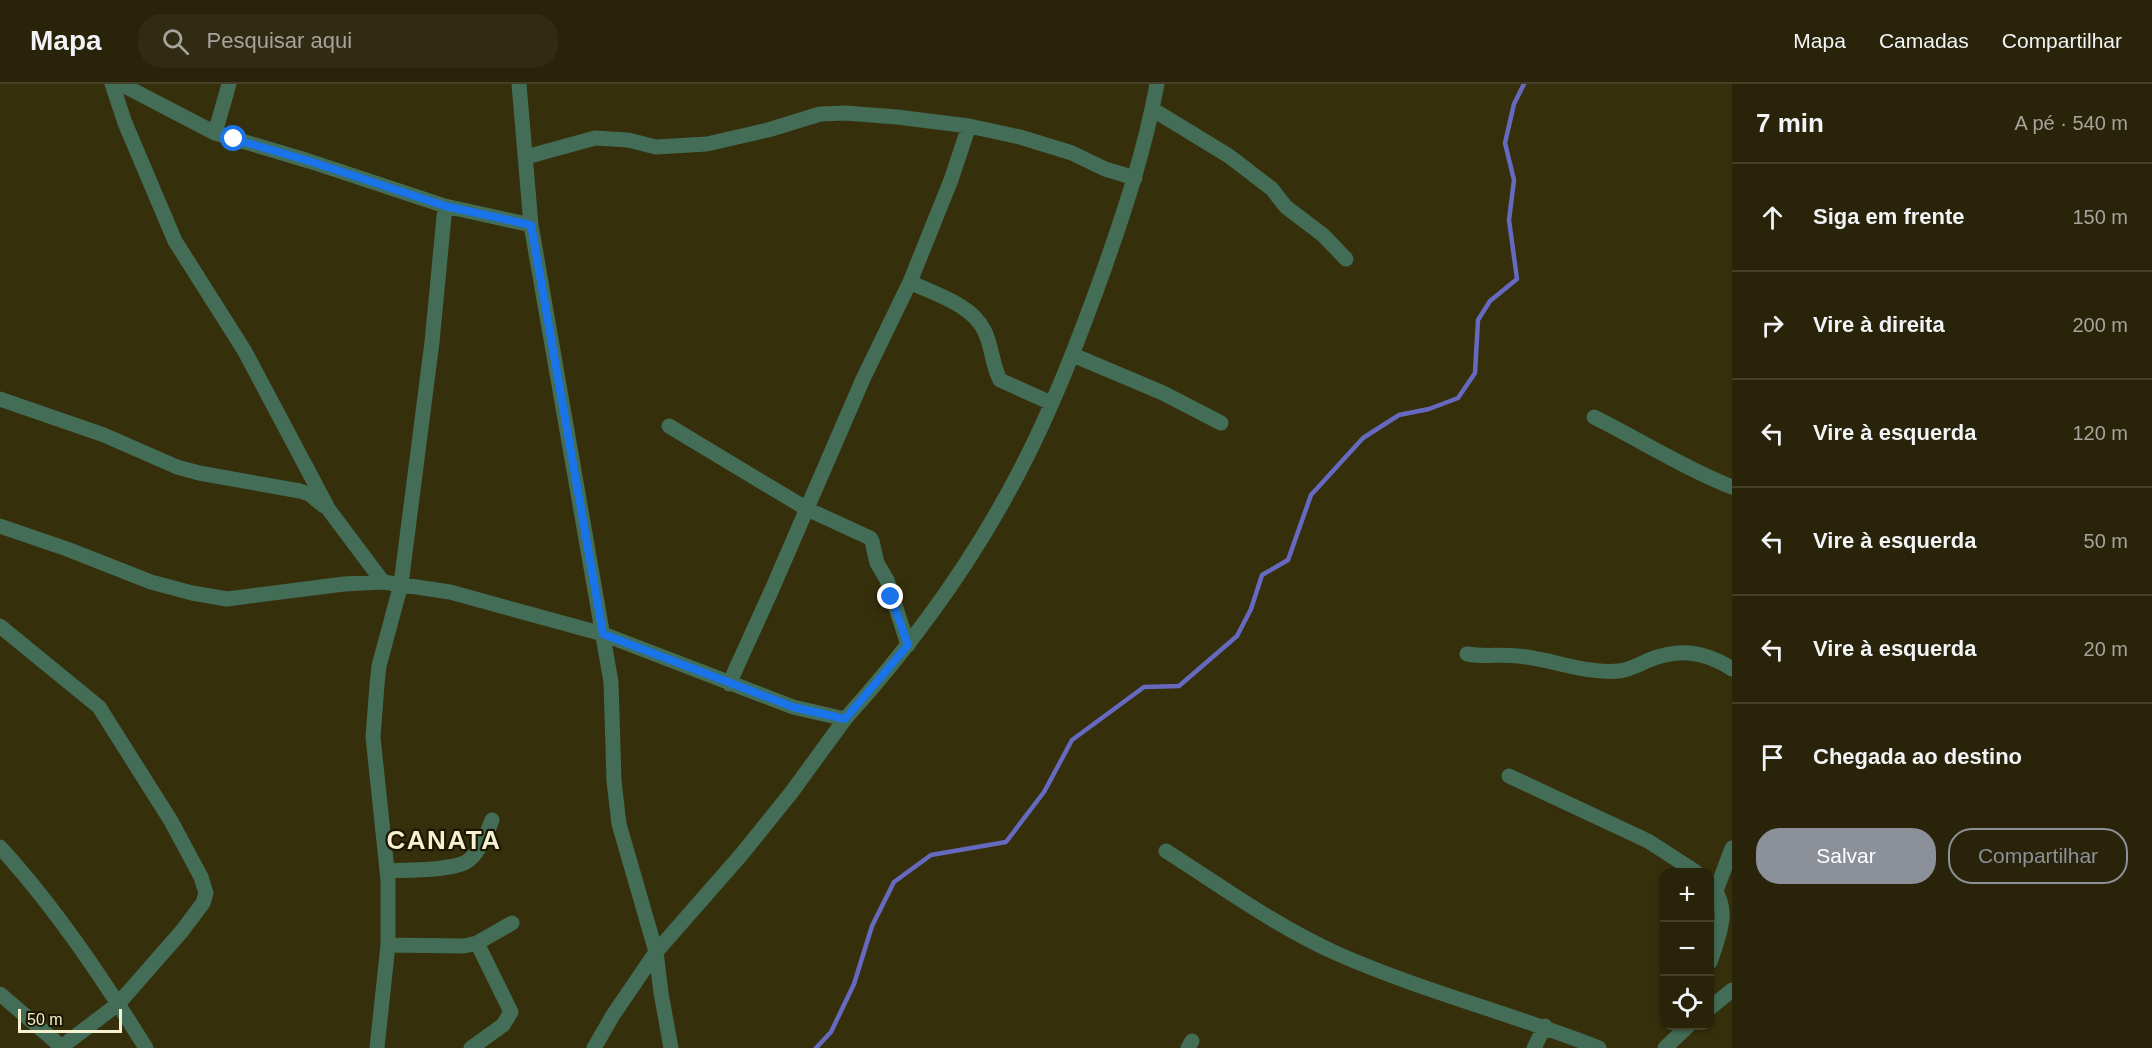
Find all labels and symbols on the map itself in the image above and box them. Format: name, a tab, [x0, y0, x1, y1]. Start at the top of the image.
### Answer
route start	[220, 125, 246, 151]
route end	[877, 583, 903, 609]
district label: CANATA	[387, 825, 501, 855]
scale bar	[18, 1006, 122, 1034]

